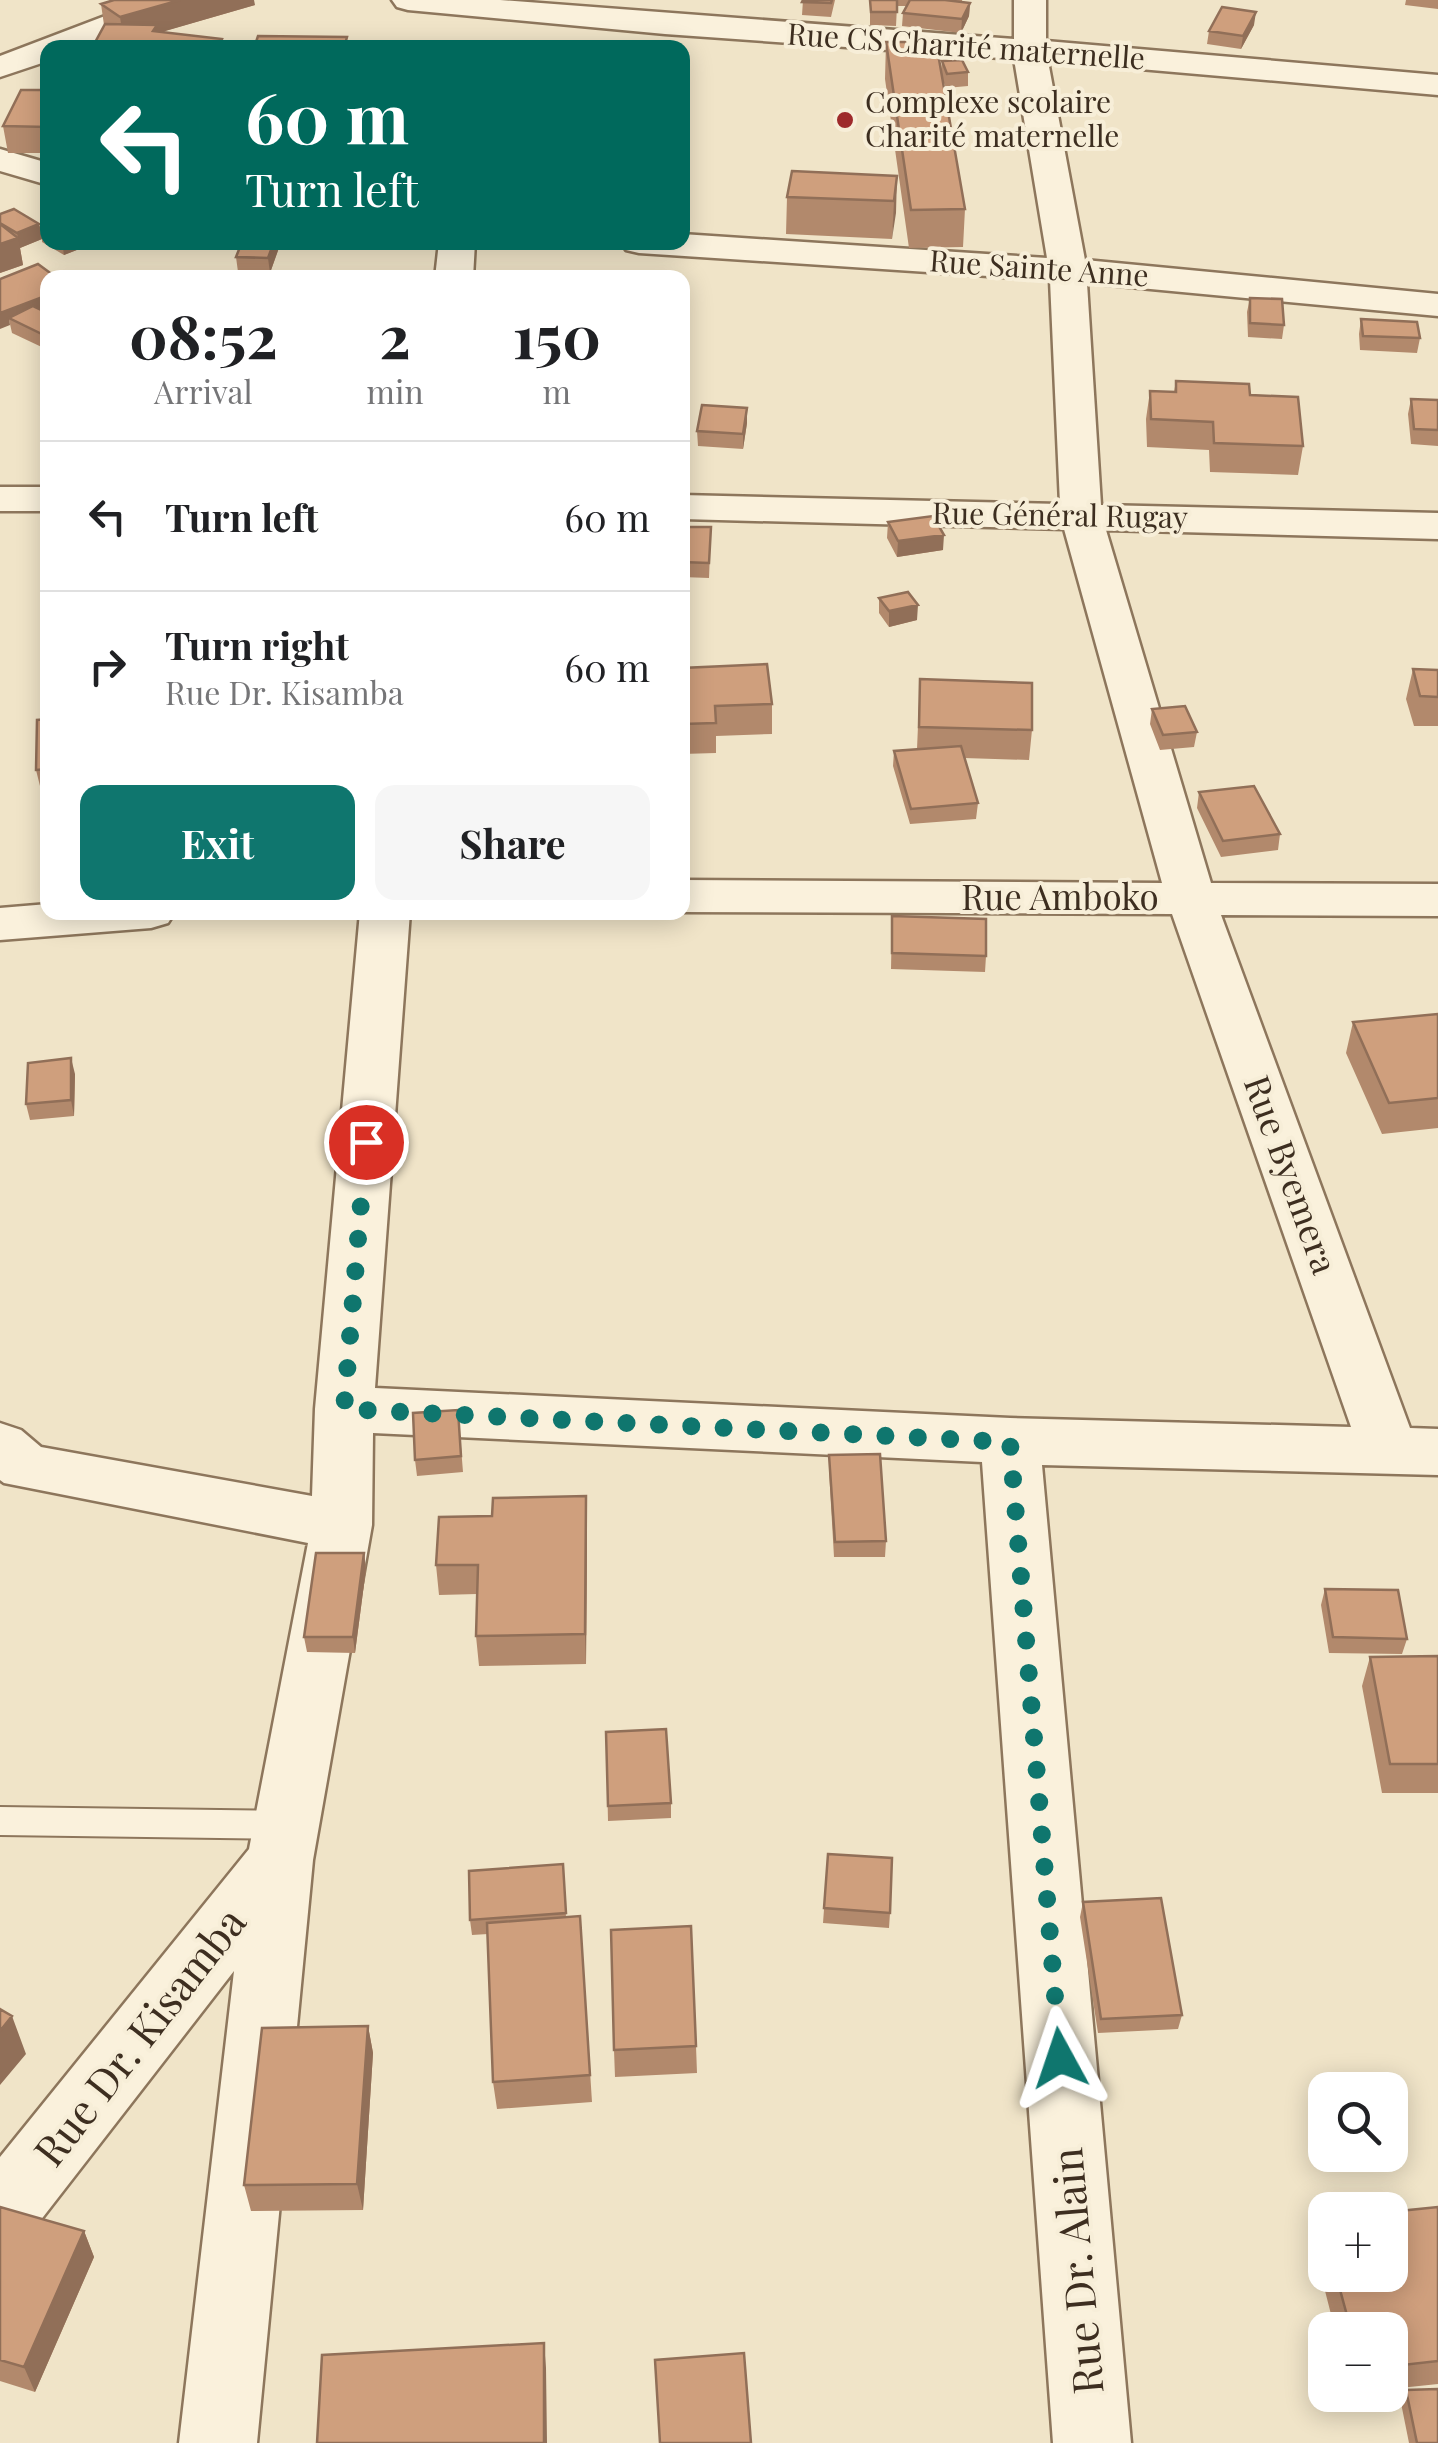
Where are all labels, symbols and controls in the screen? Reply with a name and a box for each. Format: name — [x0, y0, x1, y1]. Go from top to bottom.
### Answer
street label: Rue CS Charité maternelle — [786, 13, 1146, 77]
text: 60 m — [245, 68, 409, 162]
icon: left — [80, 80, 210, 210]
place label: Complexe scolaire Charité maternelle — [865, 81, 1120, 155]
marker: Complexe scolaire Charité maternelle — [834, 109, 856, 131]
text: Turn left — [245, 158, 419, 218]
street label: Rue Sainte Anne — [928, 239, 1150, 295]
text: 08:52 — [129, 294, 278, 374]
text: 2 — [379, 294, 411, 374]
text: 150 — [512, 294, 601, 374]
text: Arrival — [154, 369, 253, 412]
text: min — [367, 369, 424, 412]
text: m — [543, 369, 571, 412]
icon: left — [80, 489, 135, 544]
text: Turn left — [165, 491, 318, 542]
text: 60 m — [564, 491, 650, 542]
street label: Rue Général Rugay — [932, 492, 1188, 536]
text: Turn right — [165, 619, 349, 670]
icon: right — [80, 639, 135, 694]
text: 60 m — [564, 641, 650, 692]
text: Rue Dr. Kisamba — [165, 670, 404, 713]
button: Exit — [80, 785, 355, 900]
button: Share — [375, 785, 650, 900]
street label: Rue Amboko — [961, 872, 1159, 919]
street label: Rue Byemera — [1235, 1069, 1350, 1280]
pin — [324, 1100, 409, 1185]
icon: arrive — [339, 1115, 394, 1170]
street label: Rue Dr. Kisamba — [20, 1895, 257, 2176]
position arrow — [1008, 2006, 1112, 2110]
map controls — [1308, 2072, 1408, 2412]
button: search — [1308, 2072, 1408, 2172]
street label: Rue Dr. Alain — [1037, 2146, 1115, 2397]
button: + — [1308, 2192, 1408, 2292]
button: − — [1308, 2312, 1408, 2412]

